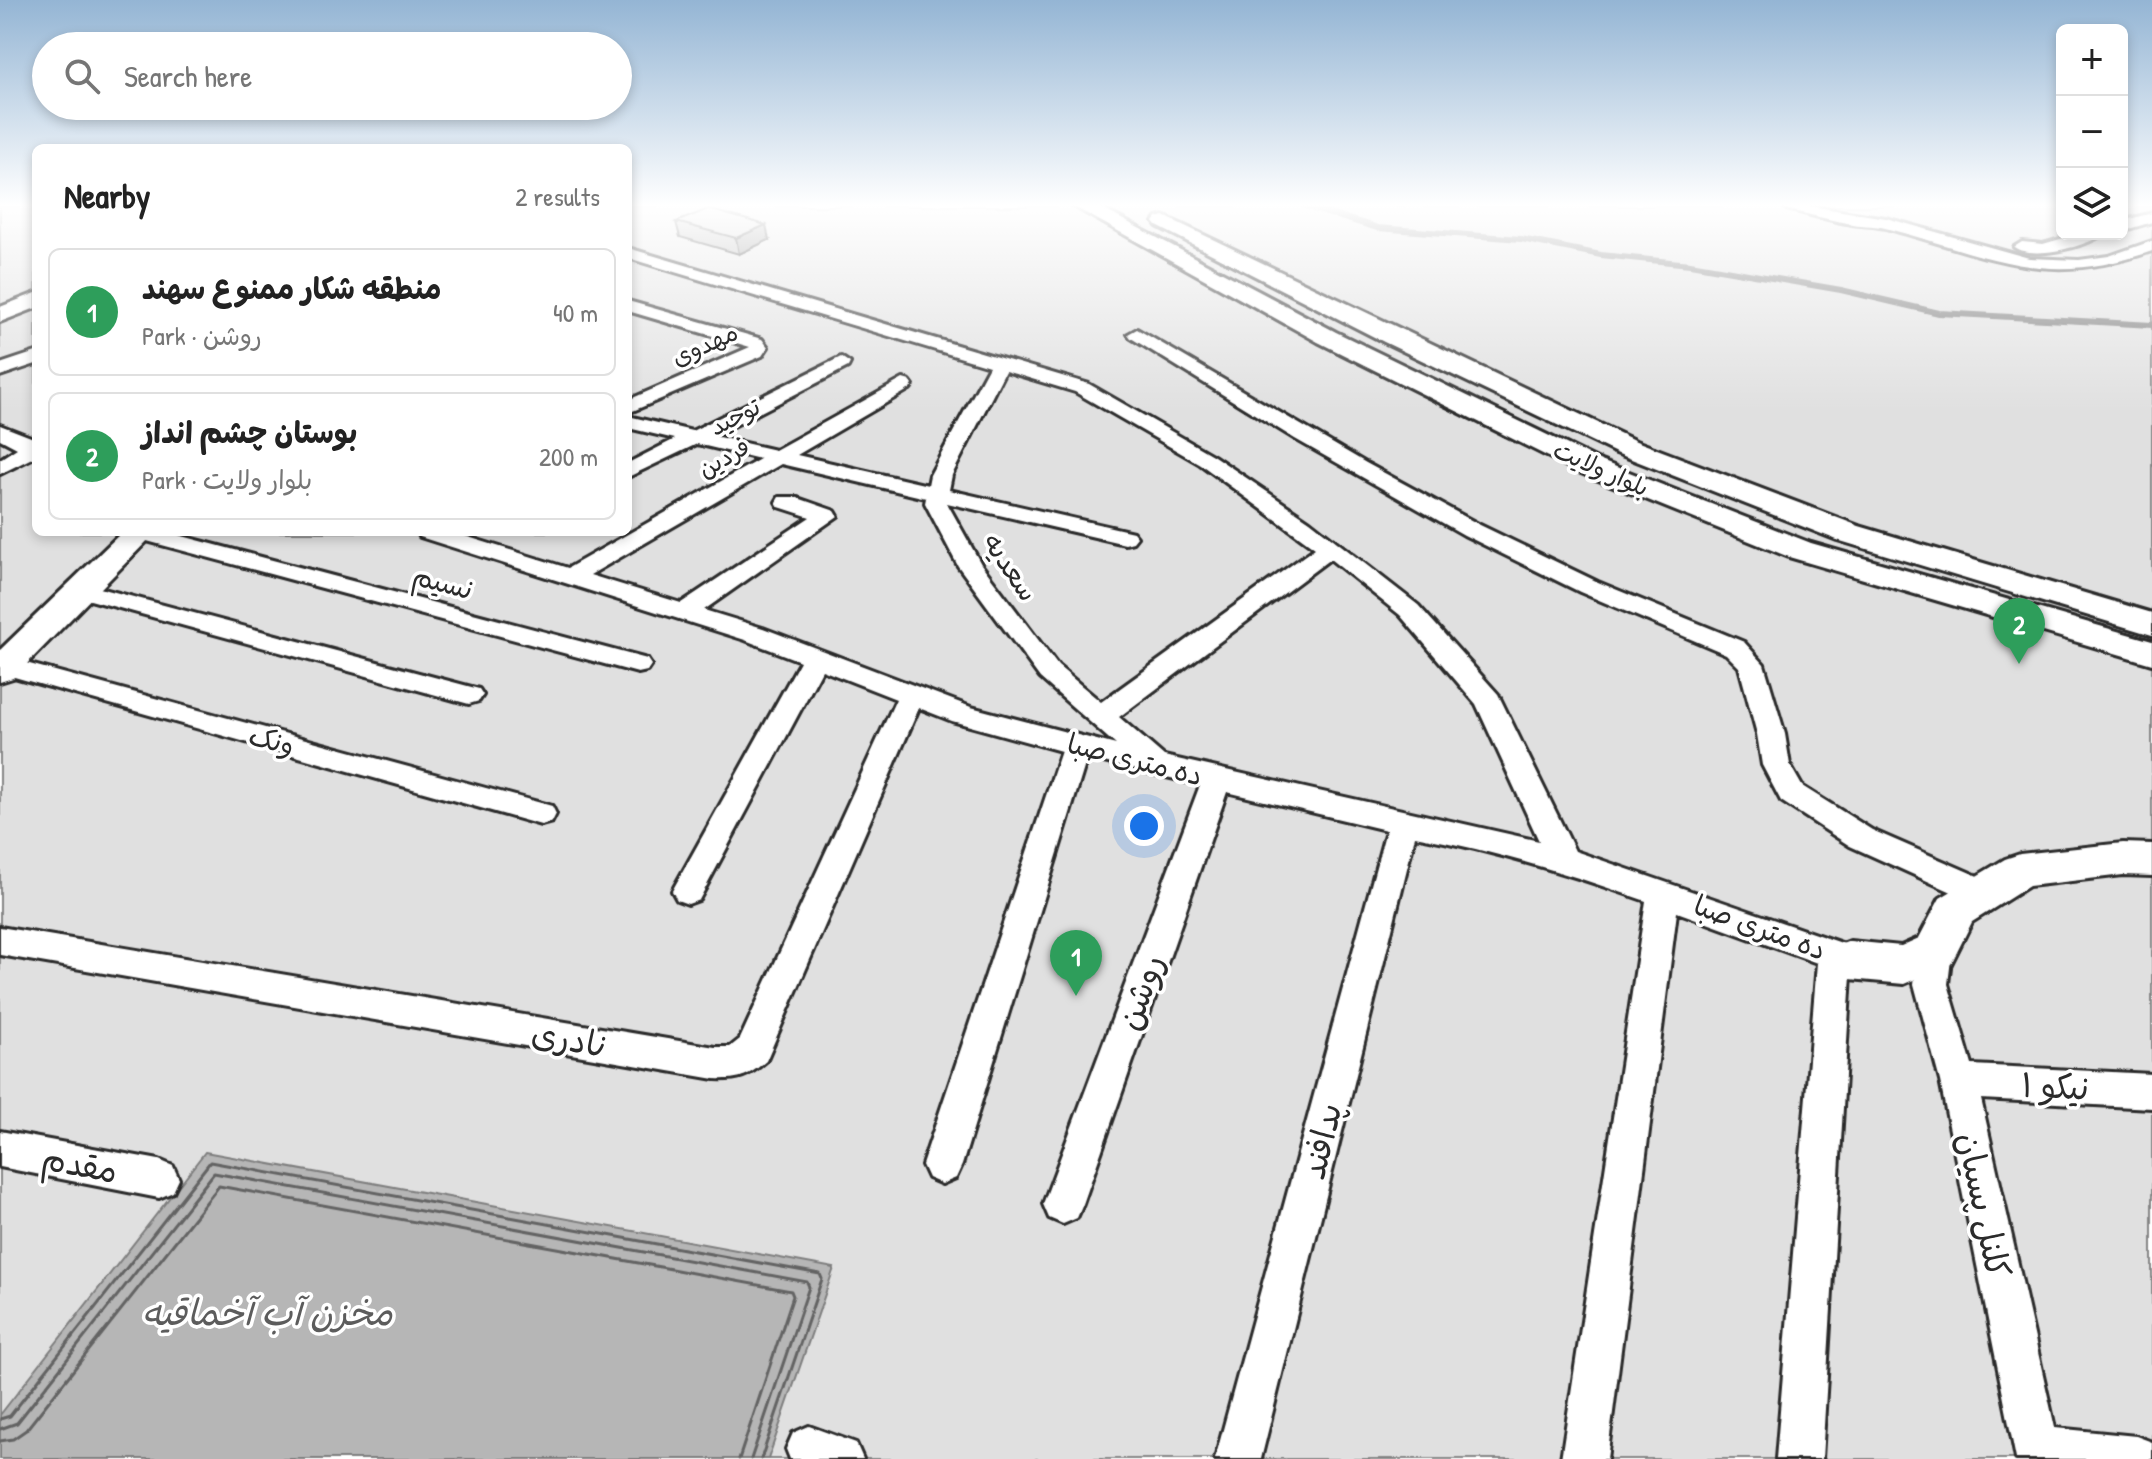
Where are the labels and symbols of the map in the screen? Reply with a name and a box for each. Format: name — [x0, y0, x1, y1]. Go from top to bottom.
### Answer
street label: مهدوی — [666, 315, 743, 373]
street label: توحید — [704, 389, 766, 442]
street label: فردین — [692, 430, 755, 485]
street label: بلوار ولایت — [1549, 433, 1654, 503]
street label: سعدیه — [974, 525, 1048, 609]
street label: نسیم — [408, 556, 477, 611]
pin: 2 — [1993, 598, 2045, 664]
street label: ونک — [245, 716, 299, 764]
street label: ده متری صبا — [1063, 724, 1207, 794]
your location — [1124, 806, 1164, 846]
street label: ده متری صبا — [1689, 886, 1831, 968]
pin: 1 — [1050, 930, 1102, 996]
street label: روشن — [1105, 948, 1175, 1036]
street label: نادری — [528, 1010, 612, 1068]
street label: نیکو ۱ — [2020, 1061, 2090, 1111]
street label: پدافند — [1289, 1098, 1353, 1184]
street label: کلنل پسیان — [1946, 1128, 2022, 1282]
street label: مقدم — [37, 1134, 122, 1197]
water label: مخزن آب آخماقیه — [141, 1287, 393, 1336]

